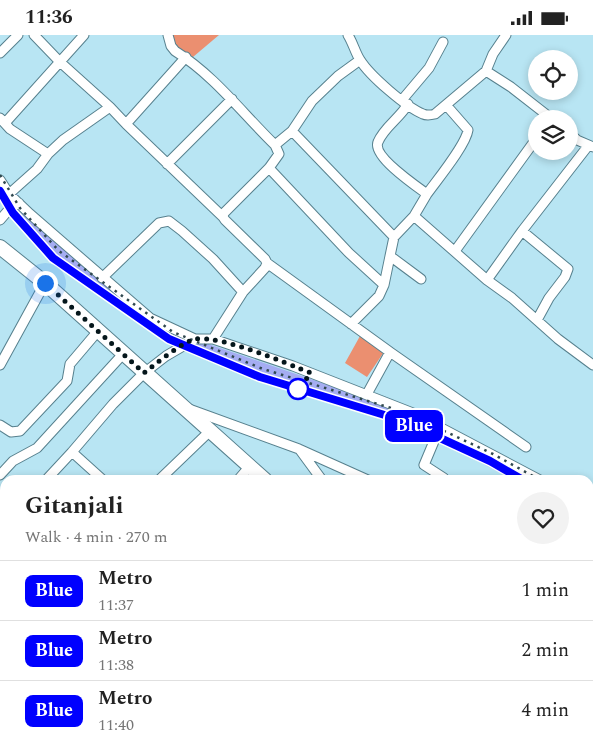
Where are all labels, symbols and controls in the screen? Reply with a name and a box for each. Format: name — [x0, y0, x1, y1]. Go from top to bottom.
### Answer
text: 11:36 — [25, 3, 73, 32]
map controls — [528, 50, 578, 160]
button: locate — [528, 50, 578, 100]
button: layers — [528, 110, 578, 160]
your location — [33, 271, 58, 296]
unlabelled marker — [287, 378, 309, 400]
line badge: Blue — [379, 410, 449, 442]
text: Blue — [395, 412, 433, 439]
text: Gitanjali — [25, 488, 124, 524]
button: heart — [517, 492, 569, 544]
text: Walk · 4 min · 270 m — [25, 525, 168, 549]
text: Metro — [98, 564, 152, 593]
text: 1 min — [521, 576, 569, 605]
text: Blue — [35, 577, 73, 604]
text: 11:37 — [98, 593, 134, 617]
text: Metro — [98, 624, 152, 653]
text: 2 min — [521, 636, 569, 665]
text: Blue — [35, 637, 73, 664]
text: 11:38 — [98, 653, 134, 677]
text: Metro — [98, 684, 152, 713]
text: 4 min — [521, 696, 569, 725]
text: Blue — [35, 697, 73, 724]
text: 11:40 — [98, 713, 134, 737]

